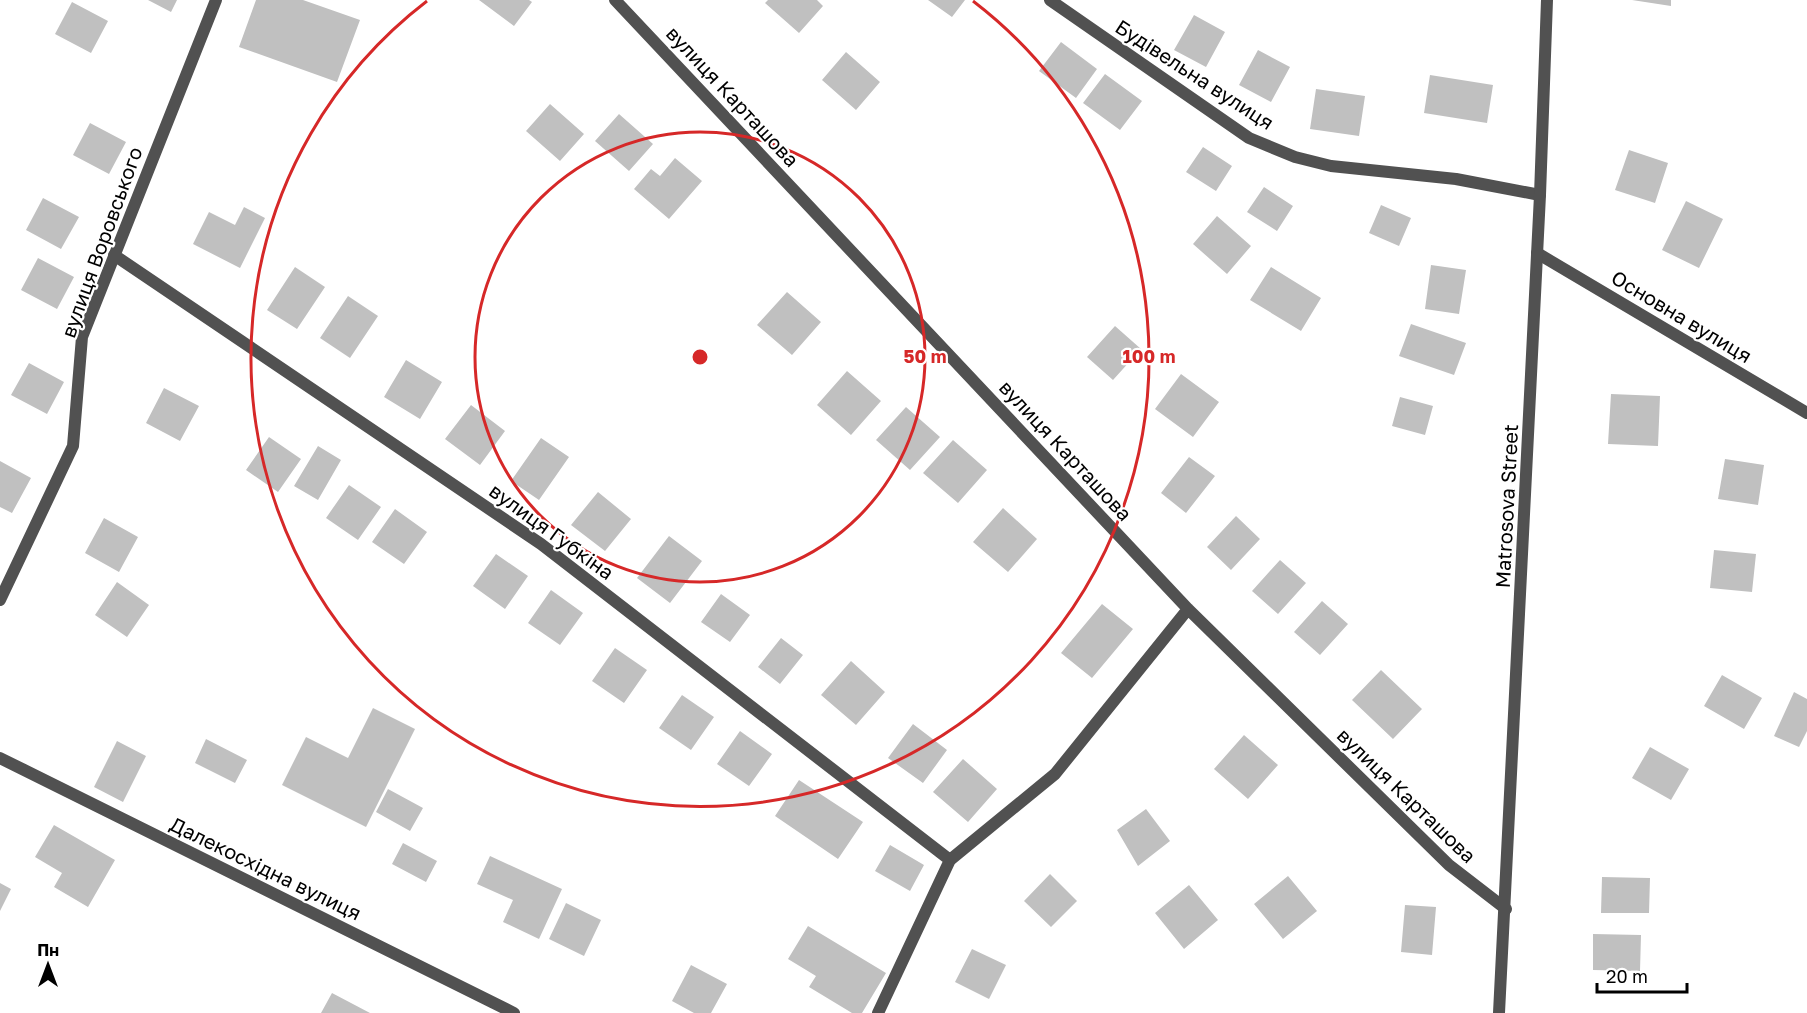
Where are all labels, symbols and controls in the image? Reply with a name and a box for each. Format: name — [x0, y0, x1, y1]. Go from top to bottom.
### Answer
street label: Будівельна вулиця — [1111, 14, 1279, 134]
street label: вулиця Карташова — [662, 21, 804, 171]
street label: вулиця Воровського — [55, 143, 147, 341]
street label: Основна вулиця — [1608, 265, 1756, 367]
text: 50 m — [904, 345, 946, 367]
text: 100 m — [1123, 345, 1175, 367]
centre of rings — [690, 347, 710, 367]
street label: вулиця Карташова — [995, 375, 1137, 525]
street label: Matrosova Street — [1490, 423, 1522, 589]
street label: вулиця Губкіна — [485, 478, 619, 584]
street label: вулиця Карташова — [1333, 723, 1481, 867]
street label: Далекосхідна вулиця — [167, 811, 365, 925]
north arrow — [18, 935, 78, 995]
text: Пн — [37, 940, 59, 960]
scale bar — [1597, 956, 1687, 994]
text: 20 m — [1606, 965, 1648, 987]

